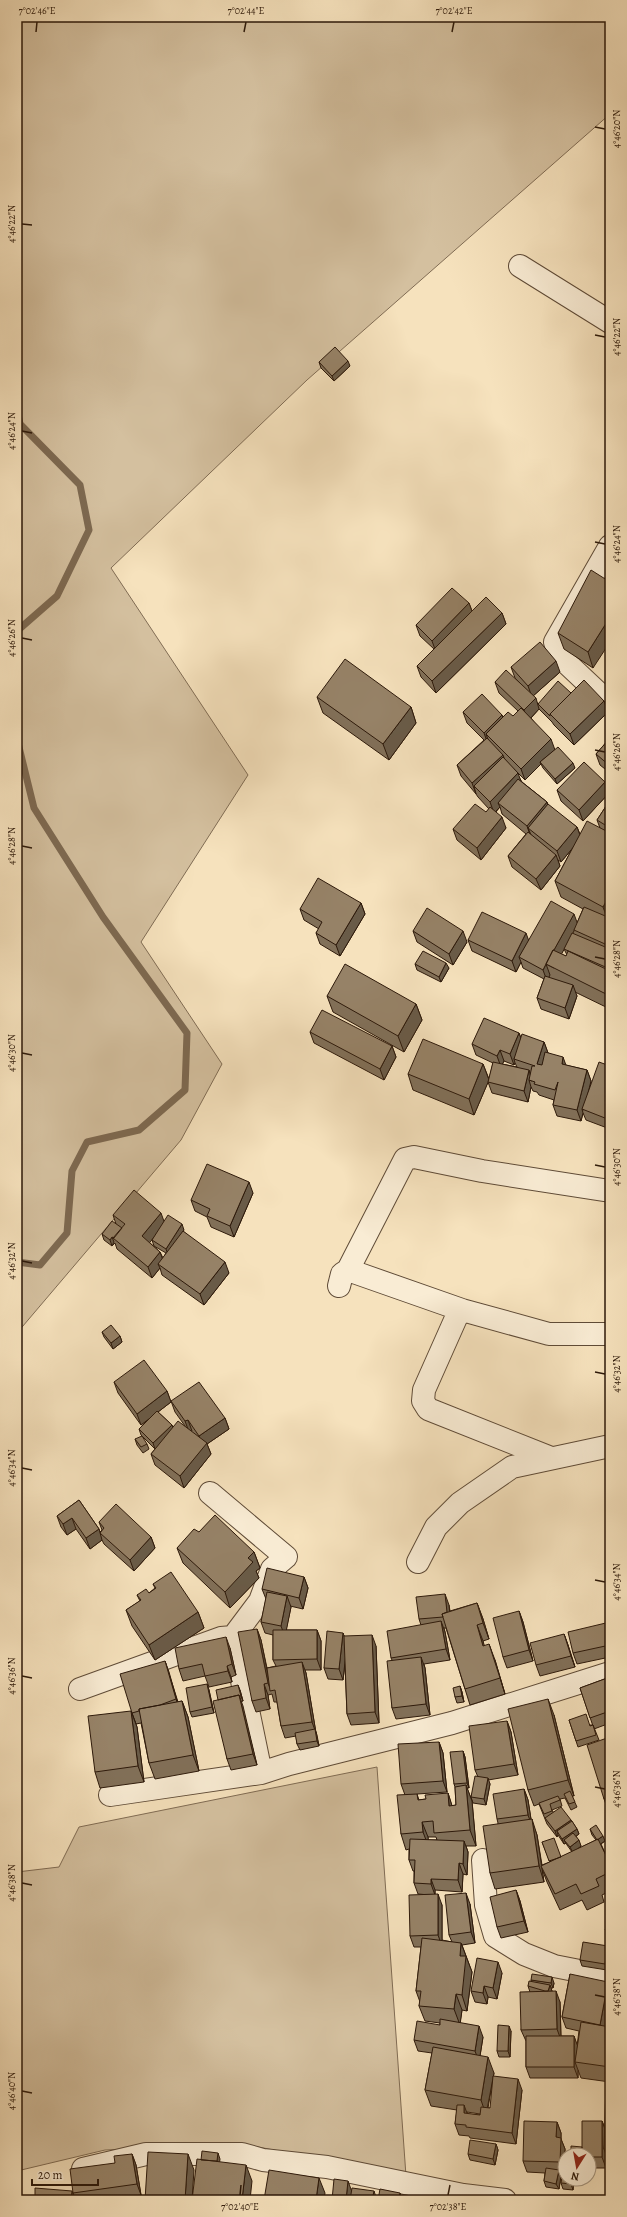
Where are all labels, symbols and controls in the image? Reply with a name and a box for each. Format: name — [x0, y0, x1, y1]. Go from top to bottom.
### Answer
text: 7°02'46"E — [18, 4, 56, 17]
text: 7°02'44"E — [227, 4, 265, 17]
text: 7°02'42"E — [435, 4, 473, 17]
text: 4°46'20"N — [610, 110, 623, 148]
text: 4°46'22"N — [5, 205, 18, 243]
text: 4°46'22"N — [610, 318, 623, 356]
text: 4°46'24"N — [5, 412, 18, 450]
text: 4°46'24"N — [610, 525, 623, 563]
text: 4°46'26"N — [5, 619, 18, 657]
text: 4°46'26"N — [610, 733, 623, 771]
text: 4°46'28"N — [5, 827, 18, 865]
text: 4°46'28"N — [610, 940, 623, 978]
text: 4°46'30"N — [5, 1034, 18, 1072]
text: 4°46'30"N — [610, 1148, 623, 1186]
text: 4°46'32"N — [5, 1242, 18, 1280]
text: 4°46'32"N — [610, 1355, 623, 1393]
text: 4°46'34"N — [5, 1449, 18, 1487]
text: 4°46'34"N — [610, 1563, 623, 1601]
text: 4°46'36"N — [5, 1657, 18, 1695]
text: 4°46'36"N — [610, 1770, 623, 1808]
text: 4°46'38"N — [5, 1864, 18, 1902]
text: 4°46'38"N — [610, 1978, 623, 2016]
text: 4°46'40"N — [5, 2072, 18, 2110]
north arrow — [557, 2147, 597, 2187]
scale bar — [32, 2161, 98, 2187]
text: 20 m — [38, 2167, 62, 2183]
text: N — [570, 2168, 581, 2184]
text: 7°02'40"E — [221, 2200, 259, 2213]
text: 7°02'38"E — [430, 2200, 467, 2213]

